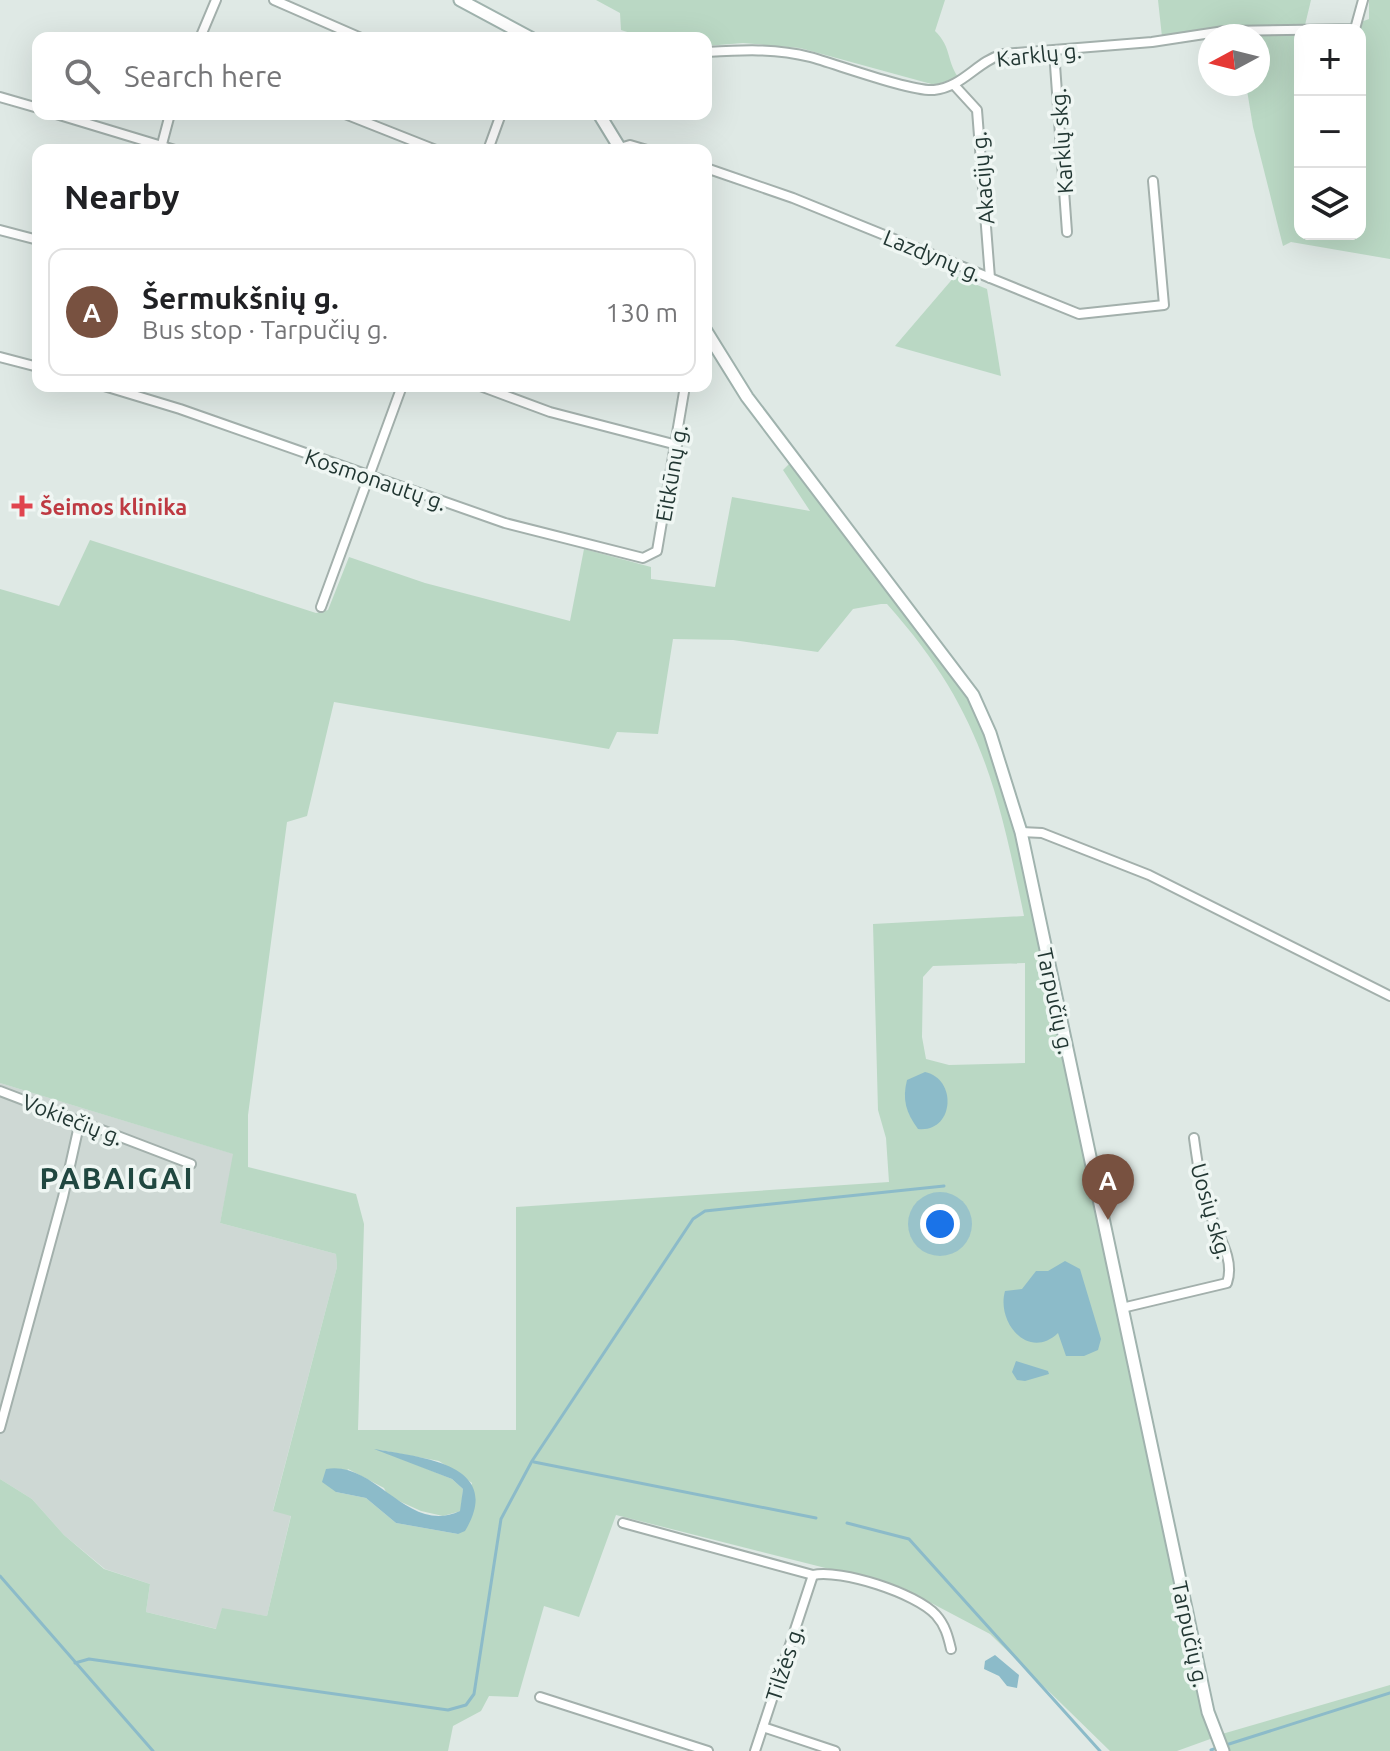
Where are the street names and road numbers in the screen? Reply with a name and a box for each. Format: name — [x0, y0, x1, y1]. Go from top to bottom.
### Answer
street label: Karklų g. — [995, 37, 1083, 71]
street label: Karklų skg. — [1045, 87, 1077, 195]
street label: Akacijų g. — [965, 130, 999, 226]
street label: Lazdynų g. — [880, 224, 986, 286]
street label: Eitkūnų g. — [650, 422, 692, 524]
street label: Kosmonautų g. — [302, 443, 450, 515]
street label: Tarpučių g. — [1033, 946, 1079, 1056]
street label: Vokiečių g. — [19, 1088, 127, 1150]
street label: Uosių skg. — [1186, 1160, 1238, 1262]
street label: Tarpučių g. — [1168, 1579, 1214, 1689]
street label: Tilžės g. — [760, 1622, 808, 1704]

